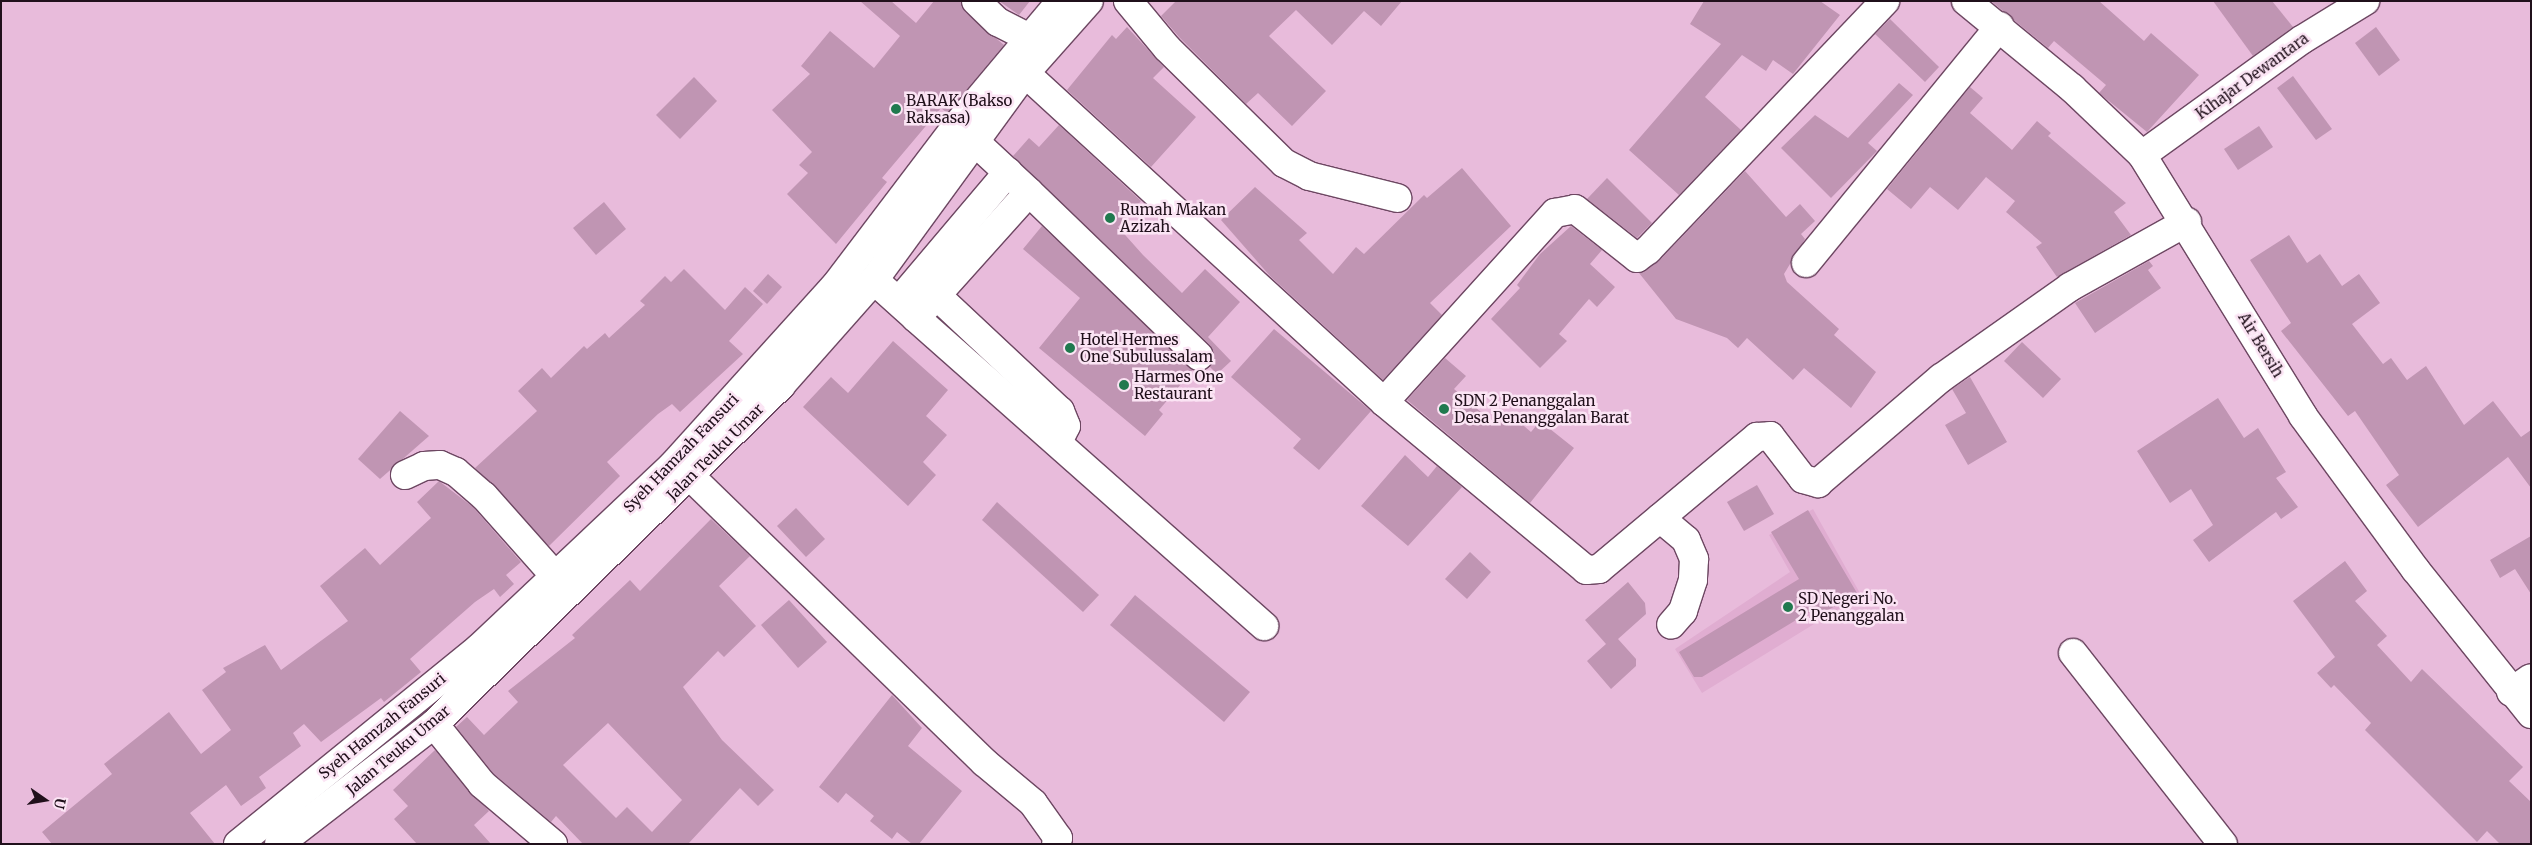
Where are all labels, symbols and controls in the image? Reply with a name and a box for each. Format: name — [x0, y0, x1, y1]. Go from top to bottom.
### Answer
street label: Kihajar Dewantara — [2192, 29, 2312, 123]
place label: BARAK (Bakso Raksasa) — [906, 91, 1012, 126]
marker: BARAK (Bakso Raksasa) — [890, 103, 902, 115]
place label: Rumah Makan Azizah — [1120, 200, 1226, 235]
marker: Rumah Makan Azizah — [1104, 212, 1116, 224]
street label: Air Bersih — [2235, 309, 2287, 381]
place label: Hotel Hermes One Subulussalam — [1080, 330, 1213, 365]
marker: Hotel Hermes One Subulussalam — [1064, 342, 1076, 354]
place label: Harmes One Restaurant — [1134, 367, 1223, 402]
marker: Harmes One Restaurant — [1118, 379, 1130, 391]
street label: Syeh Hamzah Fansuri — [620, 390, 742, 516]
place label: SDN 2 Penanggalan Desa Penanggalan Barat — [1454, 391, 1629, 426]
street label: Jalan Teuku Umar — [663, 400, 767, 504]
marker: SDN 2 Penanggalan Desa Penanggalan Barat — [1438, 403, 1450, 415]
place label: SD Negeri No. 2 Penanggalan — [1798, 589, 1904, 624]
marker: SD Negeri No. 2 Penanggalan — [1782, 601, 1794, 613]
street label: Syeh Hamzah Fansuri — [315, 669, 449, 783]
street label: Jalan Teuku Umar — [343, 701, 453, 799]
north arrow — [20, 775, 70, 825]
text: U — [50, 796, 70, 810]

